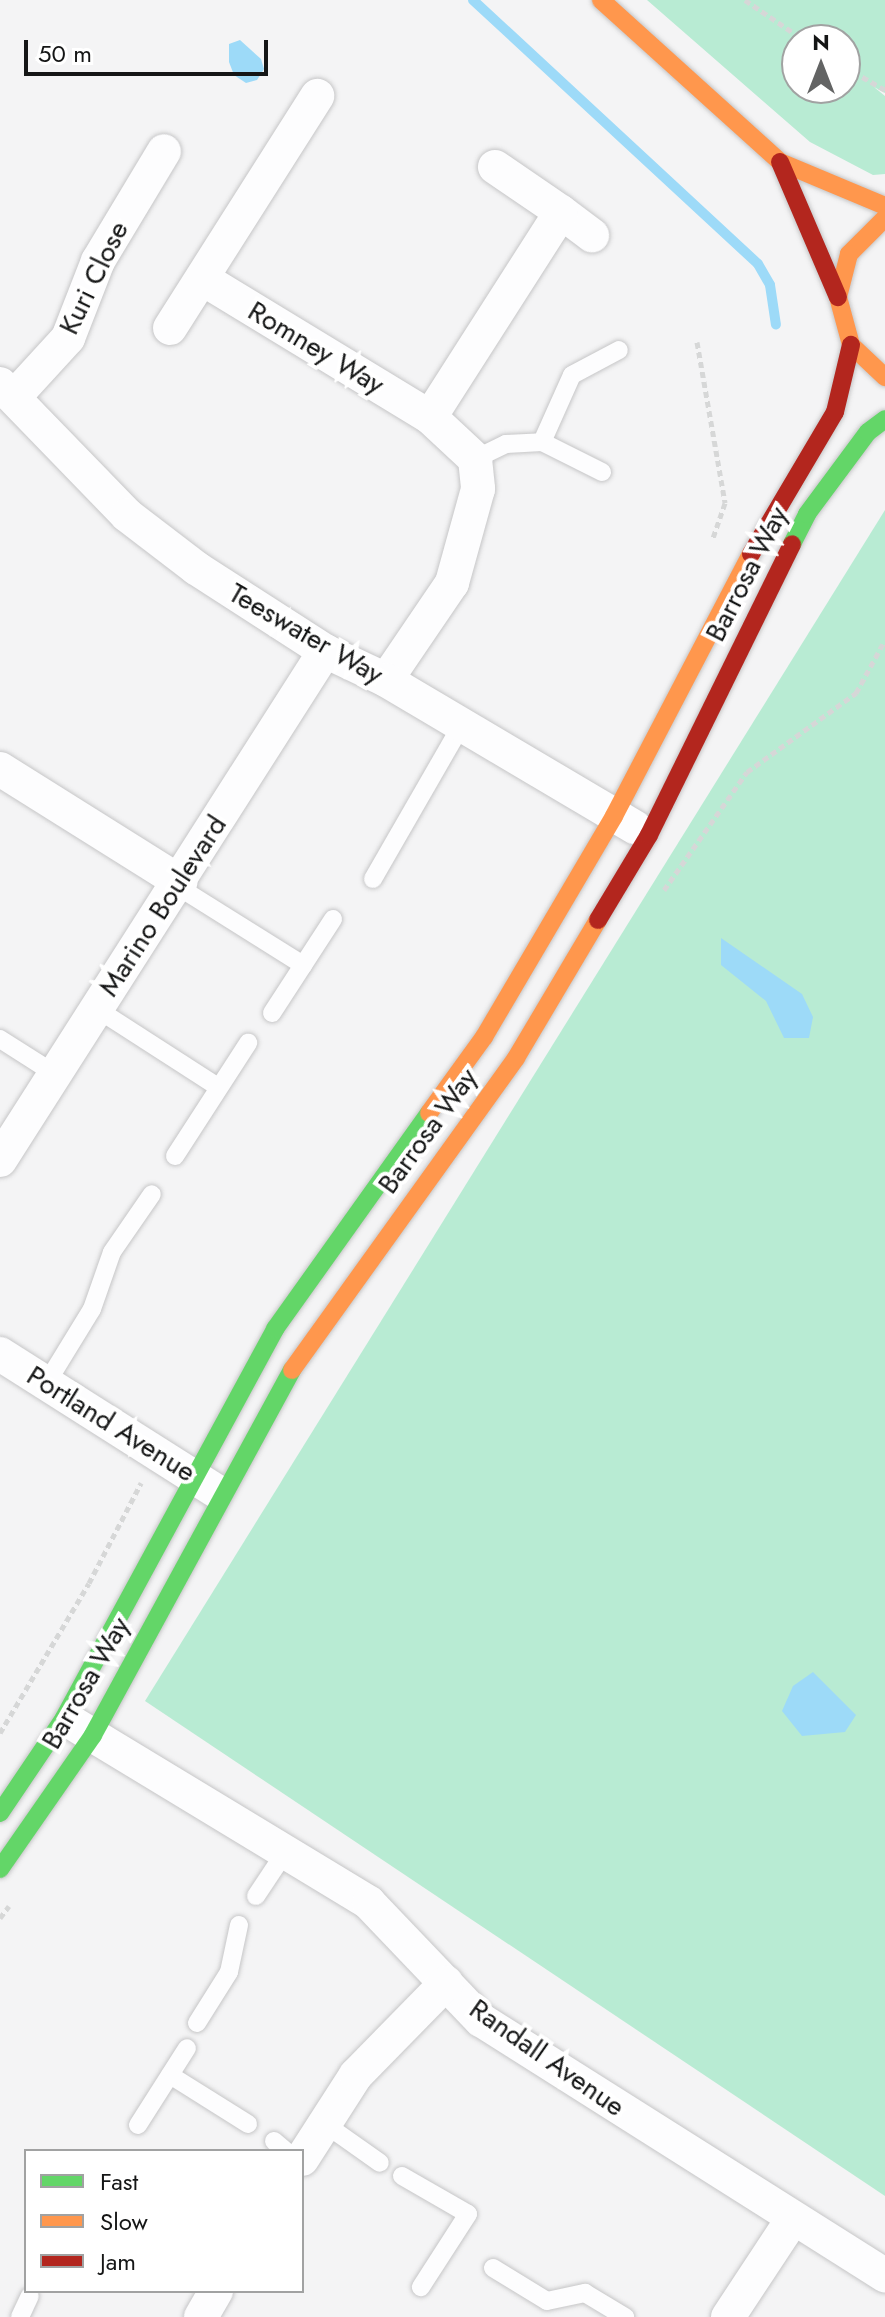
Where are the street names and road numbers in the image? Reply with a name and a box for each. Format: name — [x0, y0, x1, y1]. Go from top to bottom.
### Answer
street label: Kuri Close — [52, 216, 136, 340]
street label: Romney Way — [242, 294, 390, 402]
street label: Barrosa Way — [699, 501, 795, 647]
street label: Teeswater Way — [223, 576, 389, 692]
street label: Marino Boulevard — [92, 809, 234, 1003]
street label: Barrosa Way — [371, 1062, 485, 1200]
street label: Portland Avenue — [21, 1359, 201, 1489]
street label: Barrosa Way — [35, 1611, 137, 1755]
street label: Randall Avenue — [463, 1992, 631, 2124]

